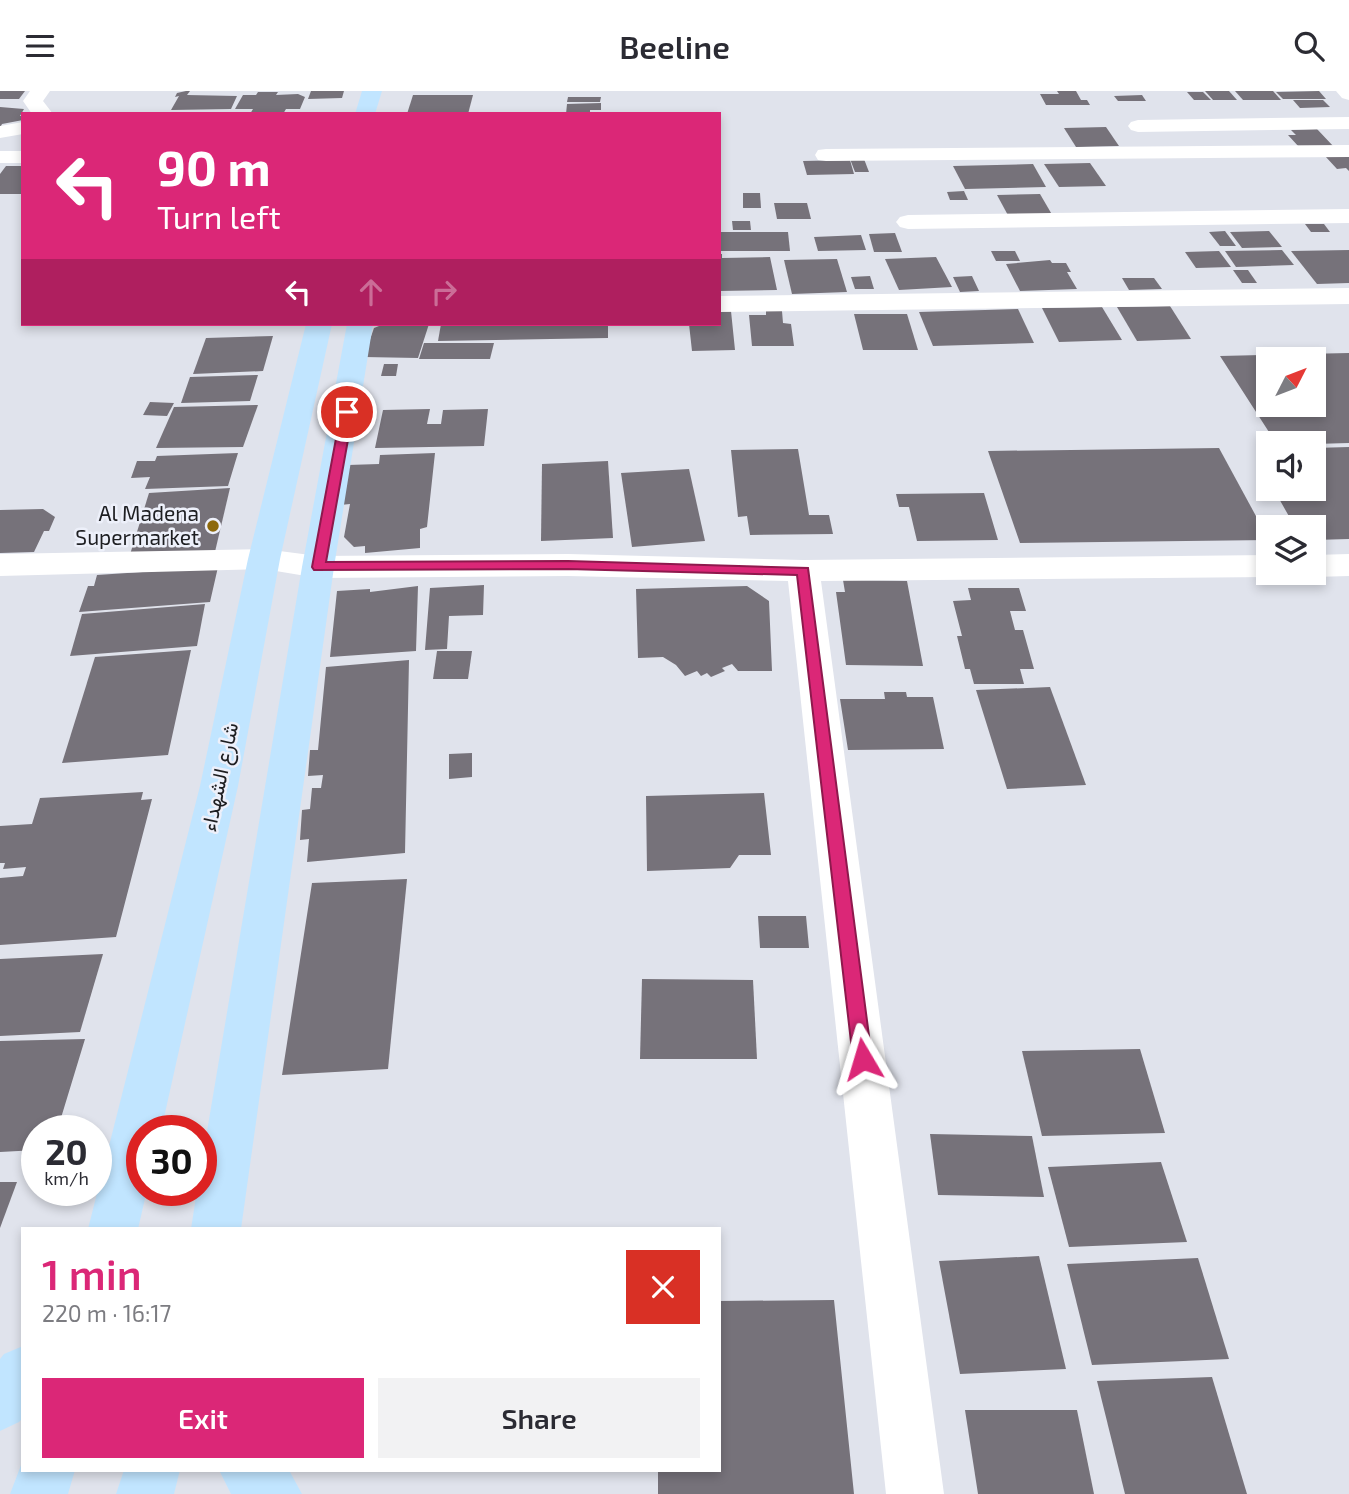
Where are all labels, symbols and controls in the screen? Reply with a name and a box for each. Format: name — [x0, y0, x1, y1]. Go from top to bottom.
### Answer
icon: menu — [21, 27, 59, 65]
text: Beeline — [619, 27, 730, 65]
icon: search — [1290, 27, 1328, 65]
text: 90 m — [157, 137, 271, 196]
icon: left — [42, 140, 133, 231]
text: Turn left — [157, 197, 281, 235]
icon: left — [279, 273, 317, 311]
icon: ahead — [352, 273, 390, 311]
icon: right — [425, 273, 463, 311]
north arrow — [1256, 347, 1326, 417]
map controls — [1256, 347, 1326, 585]
pin — [317, 382, 377, 442]
icon: arrive — [328, 393, 366, 431]
button: sound — [1256, 431, 1326, 501]
place label: Al Madena Supermarket — [75, 500, 199, 549]
button: layers — [1256, 515, 1326, 585]
marker: Al Madena Supermarket — [205, 518, 221, 534]
street label: شارع الشهداء — [195, 720, 245, 834]
position arrow — [826, 1022, 900, 1096]
speed limit sign: 30 — [126, 1115, 217, 1206]
text: 20 — [45, 1130, 88, 1172]
text: km/h — [44, 1167, 89, 1189]
text: 1 min — [42, 1248, 142, 1298]
button: close — [626, 1250, 700, 1324]
text: 220 m · 16:17 — [42, 1299, 171, 1327]
button: Exit — [42, 1378, 364, 1458]
button: Share — [378, 1378, 700, 1458]

